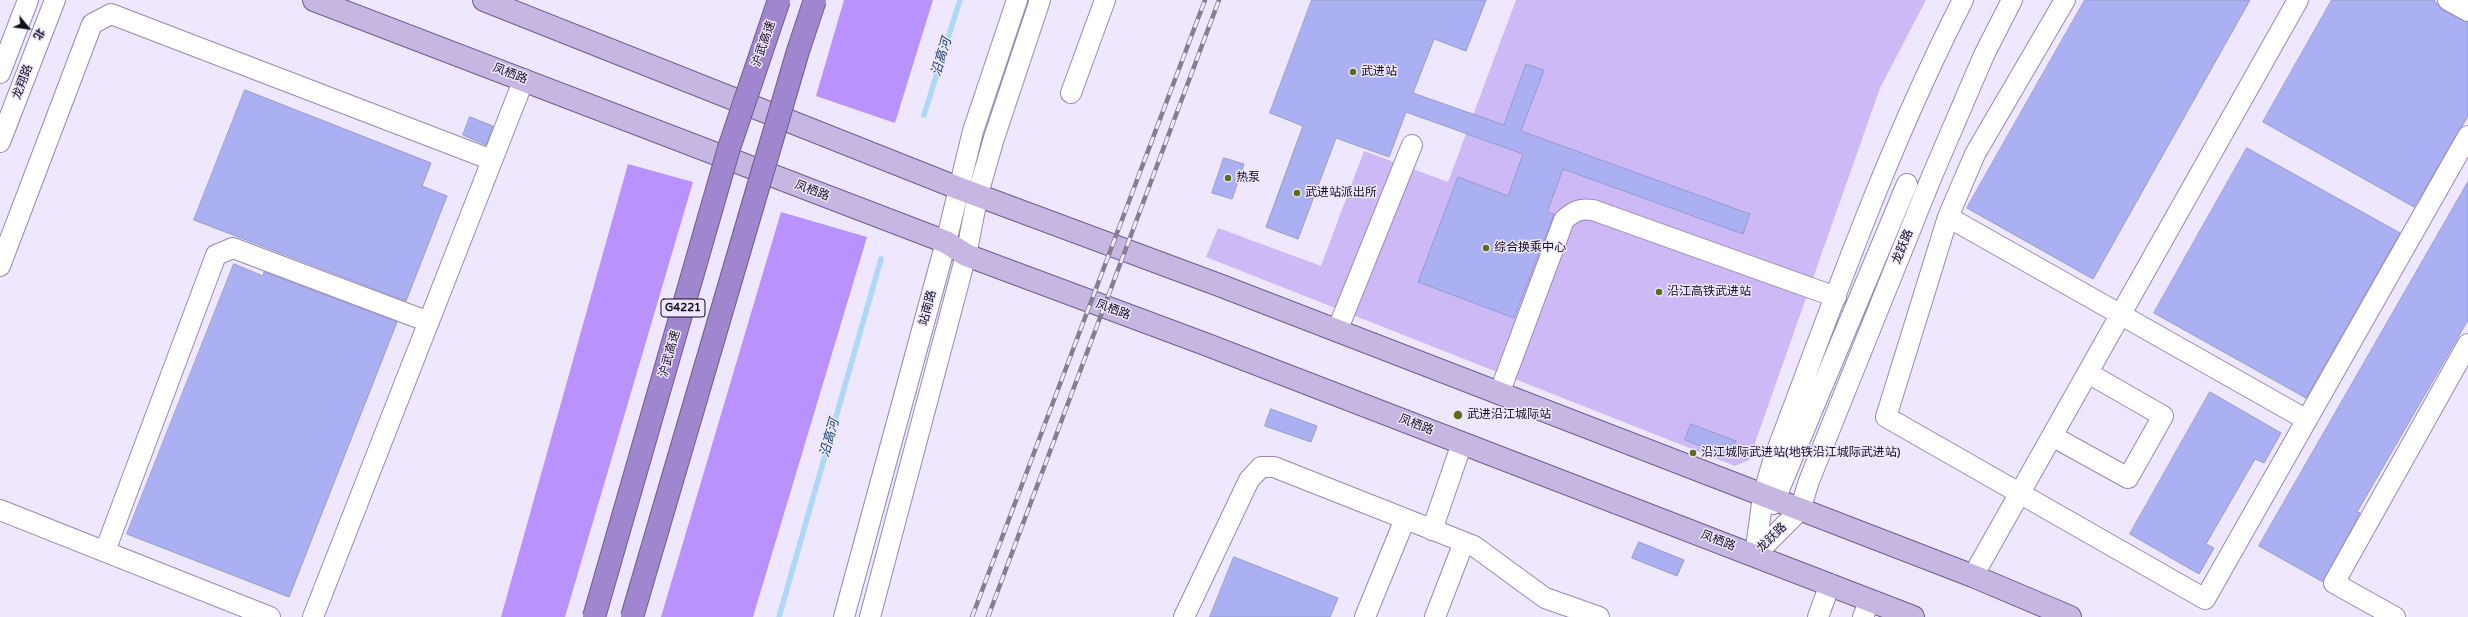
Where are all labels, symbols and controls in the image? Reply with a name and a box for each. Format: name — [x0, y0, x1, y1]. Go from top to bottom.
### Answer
north arrow — [8, 8, 48, 48]
street label: 沪武高速 — [749, 19, 779, 69]
text: 北 — [31, 26, 47, 42]
water label: 沿高河 — [929, 36, 955, 78]
street label: 凤栖路 — [491, 61, 529, 87]
street label: 龙翔路 — [10, 63, 36, 101]
place label: 武进站 — [1361, 65, 1397, 79]
marker: 武进站 — [1348, 67, 1358, 77]
place label: 热泵 — [1236, 171, 1260, 185]
marker: 热泵 — [1223, 173, 1233, 183]
street label: 凤栖路 — [793, 178, 831, 204]
place label: 武进站派出所 — [1305, 186, 1377, 200]
marker: 武进站派出所 — [1292, 188, 1302, 198]
street label: 龙跃路 — [1890, 228, 1916, 266]
place label: 综合换乘中心 — [1494, 241, 1566, 255]
marker: 综合换乘中心 — [1481, 243, 1491, 253]
place label: 沿江高铁武进站 — [1667, 285, 1751, 299]
marker: 沿江高铁武进站 — [1654, 287, 1664, 297]
street label: 站南路 — [916, 289, 940, 327]
street label: 凤栖路 — [1094, 297, 1132, 323]
road number: G4221 — [661, 299, 705, 317]
street label: 沪武高速 — [656, 329, 684, 379]
place label: 武进沿江城际站 — [1467, 408, 1551, 422]
marker: 武进沿江城际站 — [1452, 409, 1464, 421]
street label: 凤栖路 — [1397, 412, 1435, 438]
water label: 沿高河 — [817, 417, 843, 459]
place label: 沿江城际武进站(地铁沿江城际武进站) — [1701, 446, 1900, 460]
marker: 沿江城际武进站(地铁沿江城际武进站) — [1688, 448, 1698, 458]
street label: 龙跃路 — [1754, 520, 1790, 556]
street label: 凤栖路 — [1699, 528, 1737, 554]

